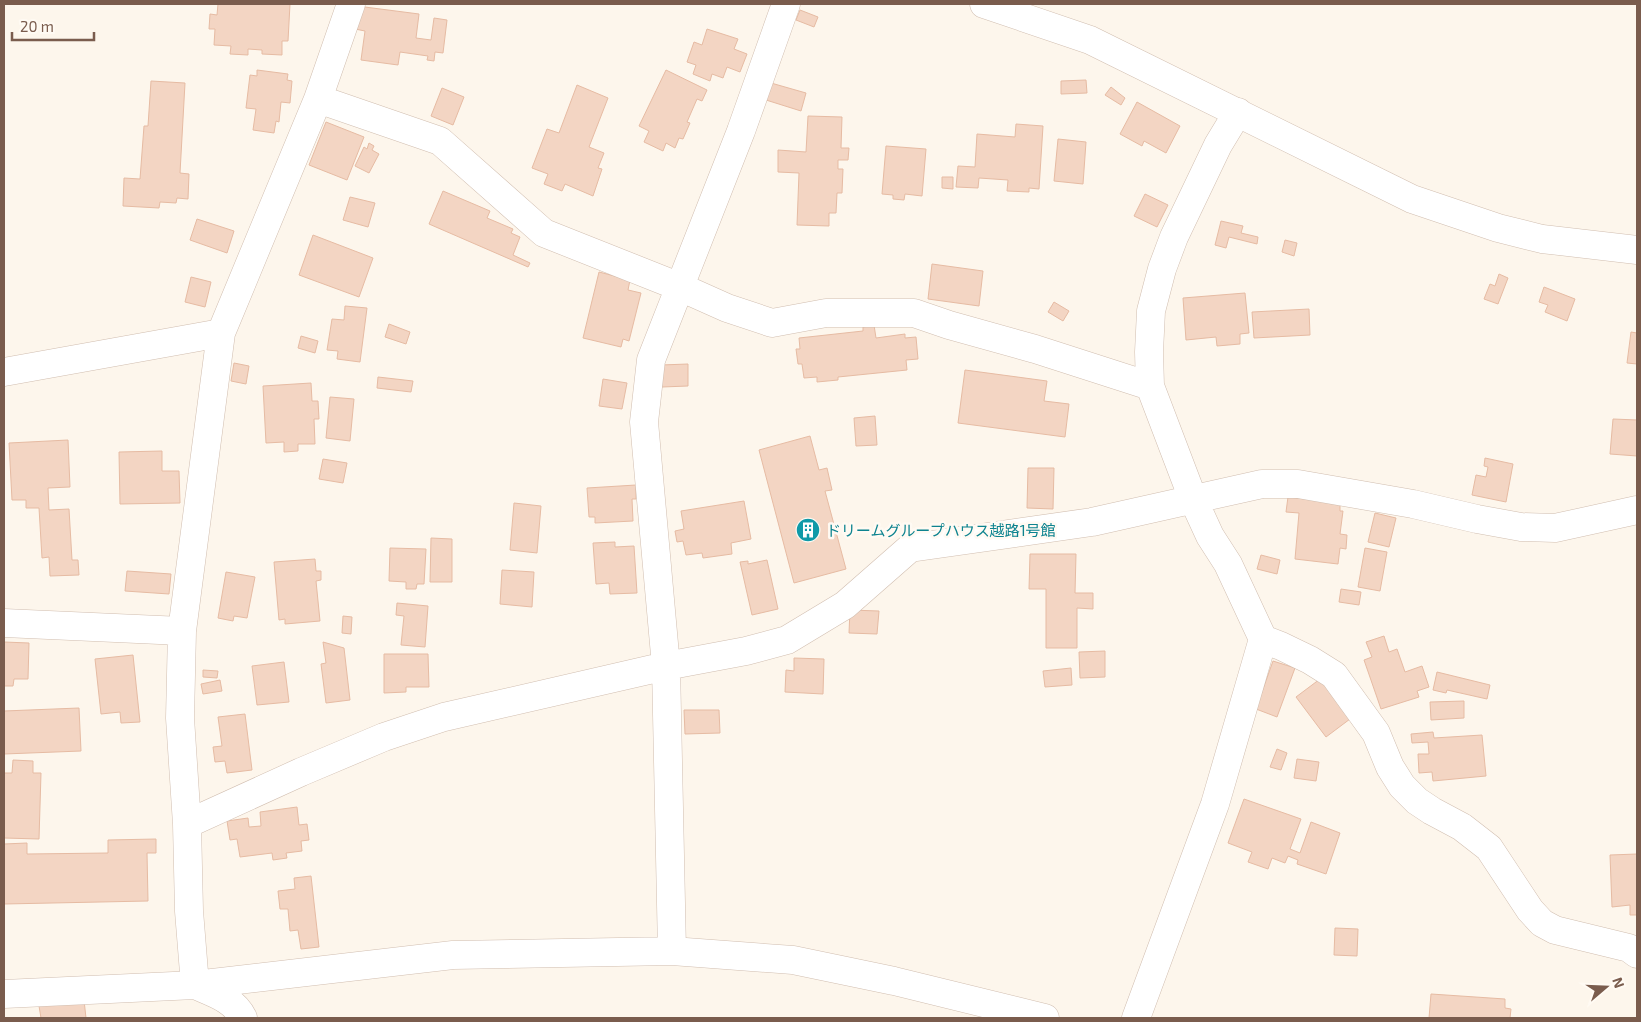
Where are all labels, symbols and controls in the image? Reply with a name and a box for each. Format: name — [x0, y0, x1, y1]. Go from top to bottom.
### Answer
scale bar — [12, 10, 95, 42]
text: 20 m — [20, 17, 54, 35]
building icon: ドリームグループハウス越路1号館 — [795, 517, 821, 543]
place label: ドリームグループハウス越路1号館 — [826, 521, 1056, 539]
north arrow — [1581, 962, 1631, 1012]
text: N — [1609, 975, 1628, 990]

